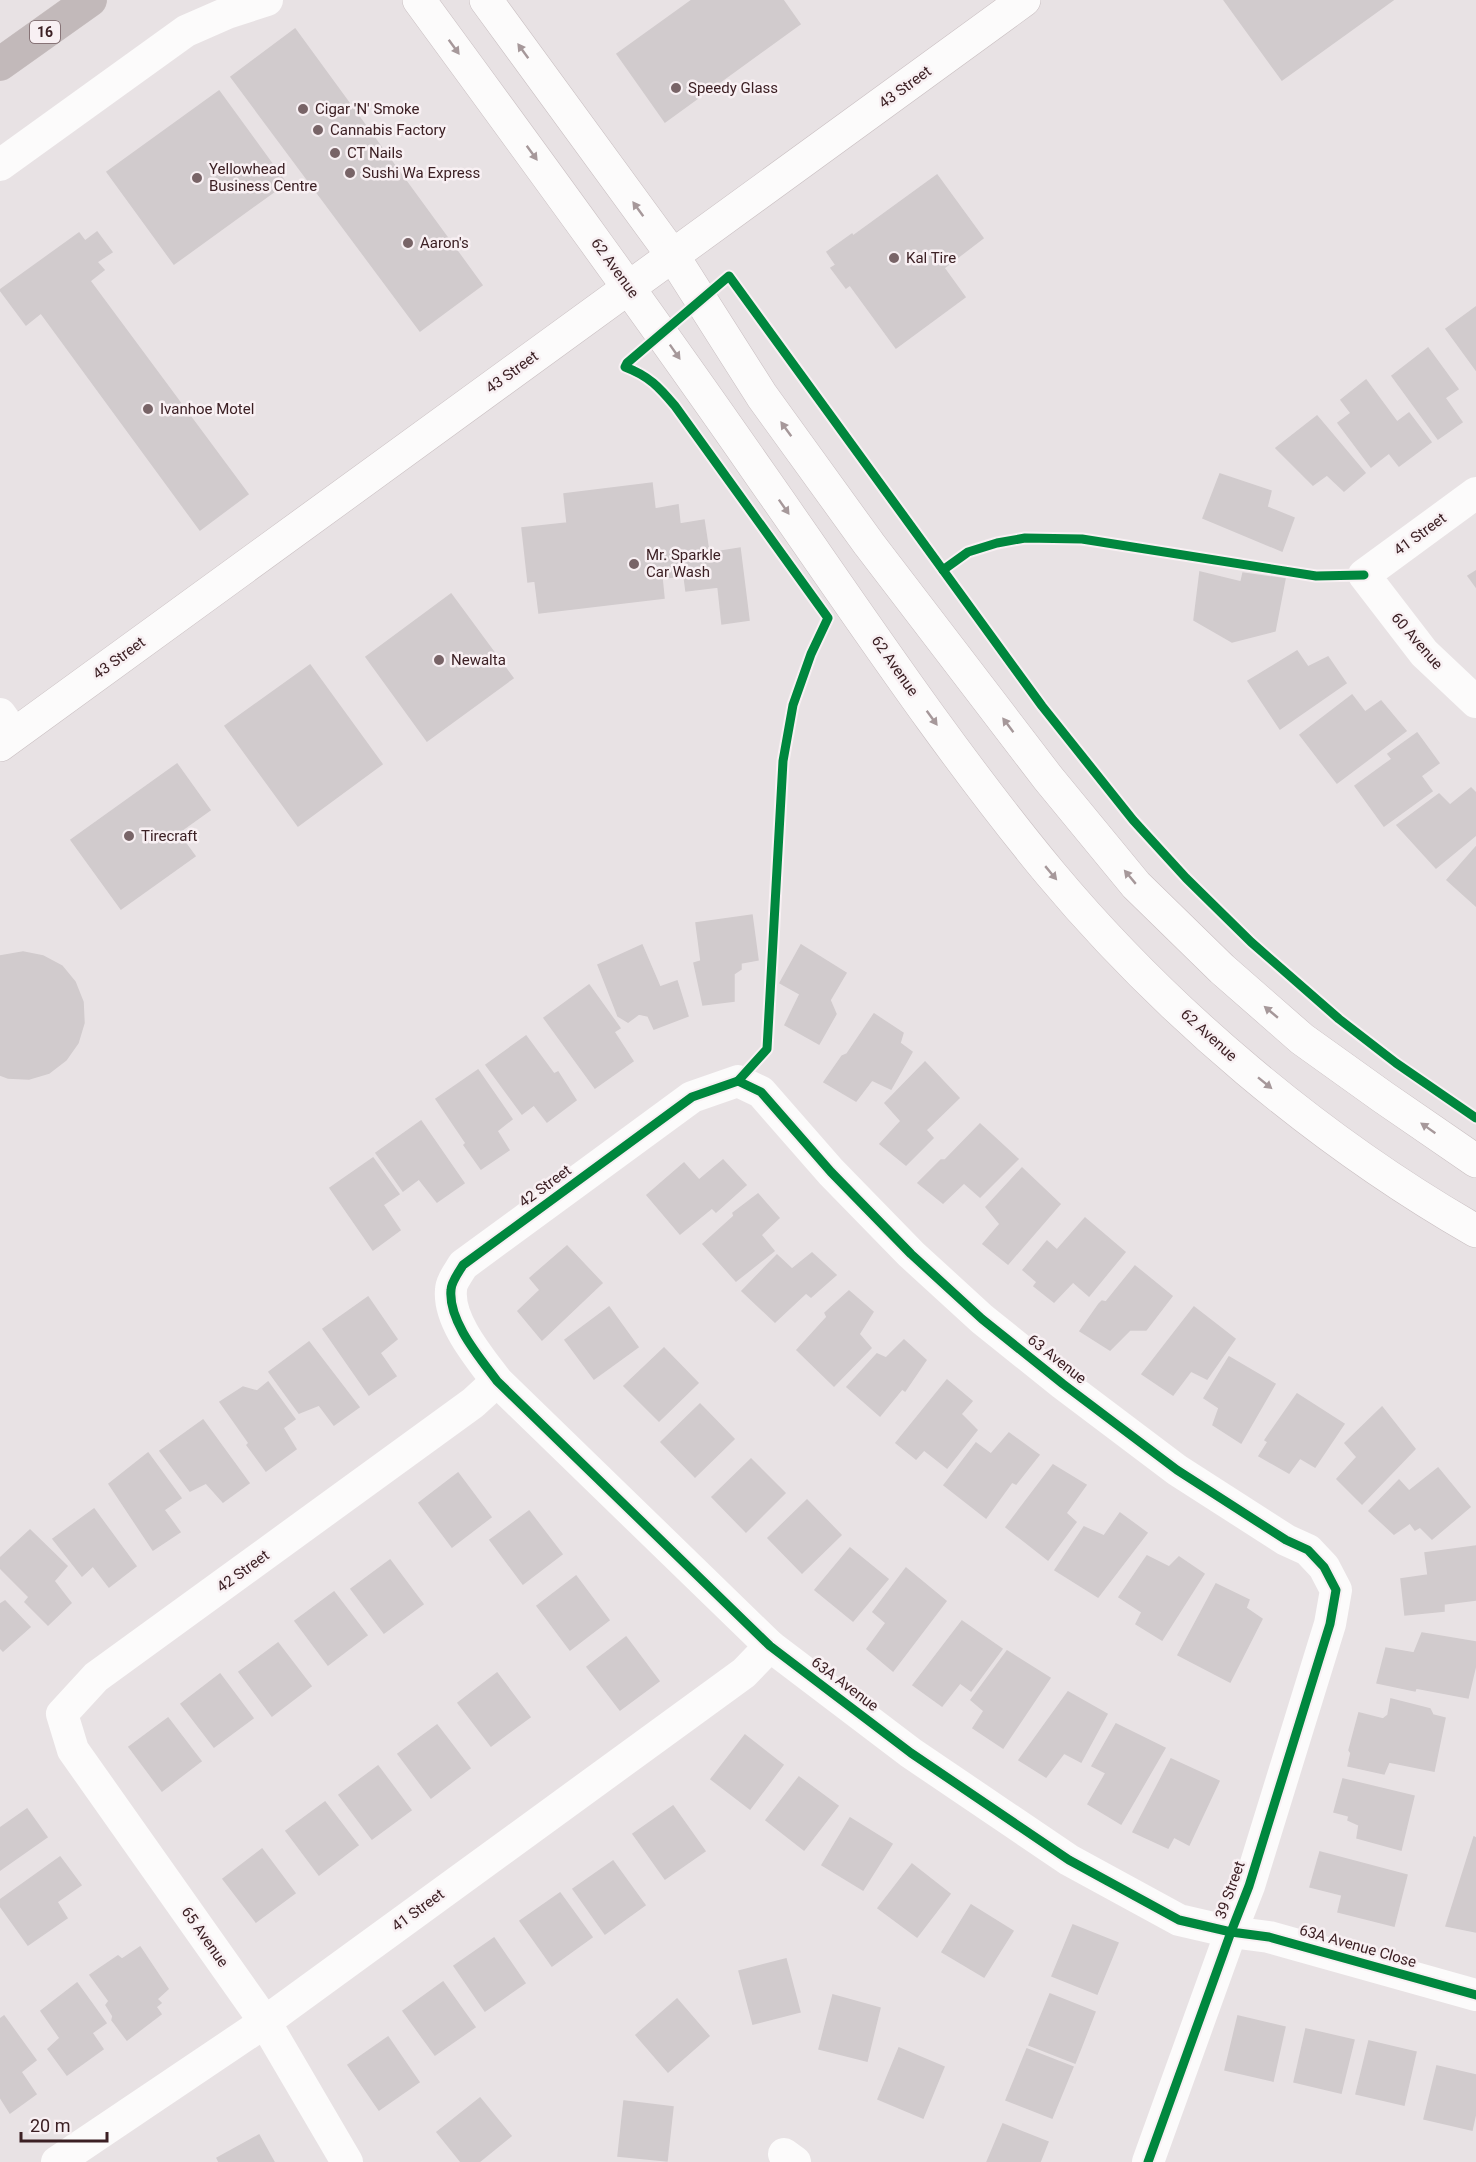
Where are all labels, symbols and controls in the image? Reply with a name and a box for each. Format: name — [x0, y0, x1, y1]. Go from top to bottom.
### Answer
road number: 16 — [30, 21, 60, 43]
one-way arrow — [448, 39, 460, 55]
one-way arrow — [517, 44, 529, 60]
street label: 43 Street — [875, 62, 935, 112]
place label: Speedy Glass — [688, 79, 778, 97]
marker: Speedy Glass — [669, 81, 683, 95]
place label: Cigar 'N' Smoke — [315, 100, 420, 118]
marker: Cigar 'N' Smoke — [296, 102, 310, 116]
place label: Cannabis Factory — [330, 121, 446, 139]
marker: Cannabis Factory — [311, 123, 325, 137]
place label: CT Nails — [347, 144, 403, 162]
marker: CT Nails — [328, 146, 342, 160]
one-way arrow — [525, 146, 537, 161]
place label: Yellowhead Business Centre — [209, 160, 317, 195]
place label: Sushi Wa Express — [362, 164, 480, 182]
marker: Sushi Wa Express — [343, 166, 357, 180]
marker: Yellowhead Business Centre — [190, 171, 204, 185]
one-way arrow — [632, 201, 644, 217]
place label: Aaron's — [420, 234, 469, 252]
street label: 62 Avenue — [587, 235, 643, 301]
marker: Aaron's — [401, 236, 415, 250]
place label: Kal Tire — [906, 249, 956, 267]
marker: Kal Tire — [887, 251, 901, 265]
one-way arrow — [669, 344, 681, 360]
street label: 43 Street — [482, 347, 542, 397]
place label: Ivanhoe Motel — [160, 400, 254, 418]
marker: Ivanhoe Motel — [141, 402, 155, 416]
one-way arrow — [780, 422, 792, 438]
one-way arrow — [778, 499, 790, 515]
street label: 41 Street — [1390, 509, 1450, 559]
place label: Mr. Sparkle Car Wash — [646, 546, 721, 581]
marker: Mr. Sparkle Car Wash — [627, 557, 641, 571]
street label: 60 Avenue — [1387, 609, 1447, 673]
street label: 62 Avenue — [868, 632, 922, 700]
street label: 43 Street — [89, 633, 149, 683]
place label: Newalta — [451, 651, 506, 669]
marker: Newalta — [432, 653, 446, 667]
one-way arrow — [926, 710, 938, 726]
one-way arrow — [1002, 717, 1015, 733]
place label: Tirecraft — [141, 827, 198, 845]
marker: Tirecraft — [122, 829, 136, 843]
one-way arrow — [1044, 865, 1057, 880]
one-way arrow — [1124, 870, 1137, 885]
street label: 62 Avenue — [1177, 1005, 1241, 1065]
one-way arrow — [1264, 1006, 1279, 1019]
one-way arrow — [1257, 1076, 1272, 1088]
one-way arrow — [1420, 1122, 1436, 1134]
street label: 42 Street — [515, 1161, 575, 1211]
street label: 63 Avenue — [1024, 1330, 1090, 1388]
street label: 42 Street — [213, 1546, 273, 1596]
street label: 63A Avenue — [808, 1653, 882, 1715]
street label: 39 Street — [1211, 1859, 1249, 1921]
street label: 41 Street — [388, 1885, 448, 1935]
street label: 65 Avenue — [178, 1903, 232, 1971]
street label: 63A Avenue Close — [1297, 1921, 1419, 1971]
scale bar — [21, 2105, 106, 2143]
text: 20 m — [30, 2115, 70, 2136]

